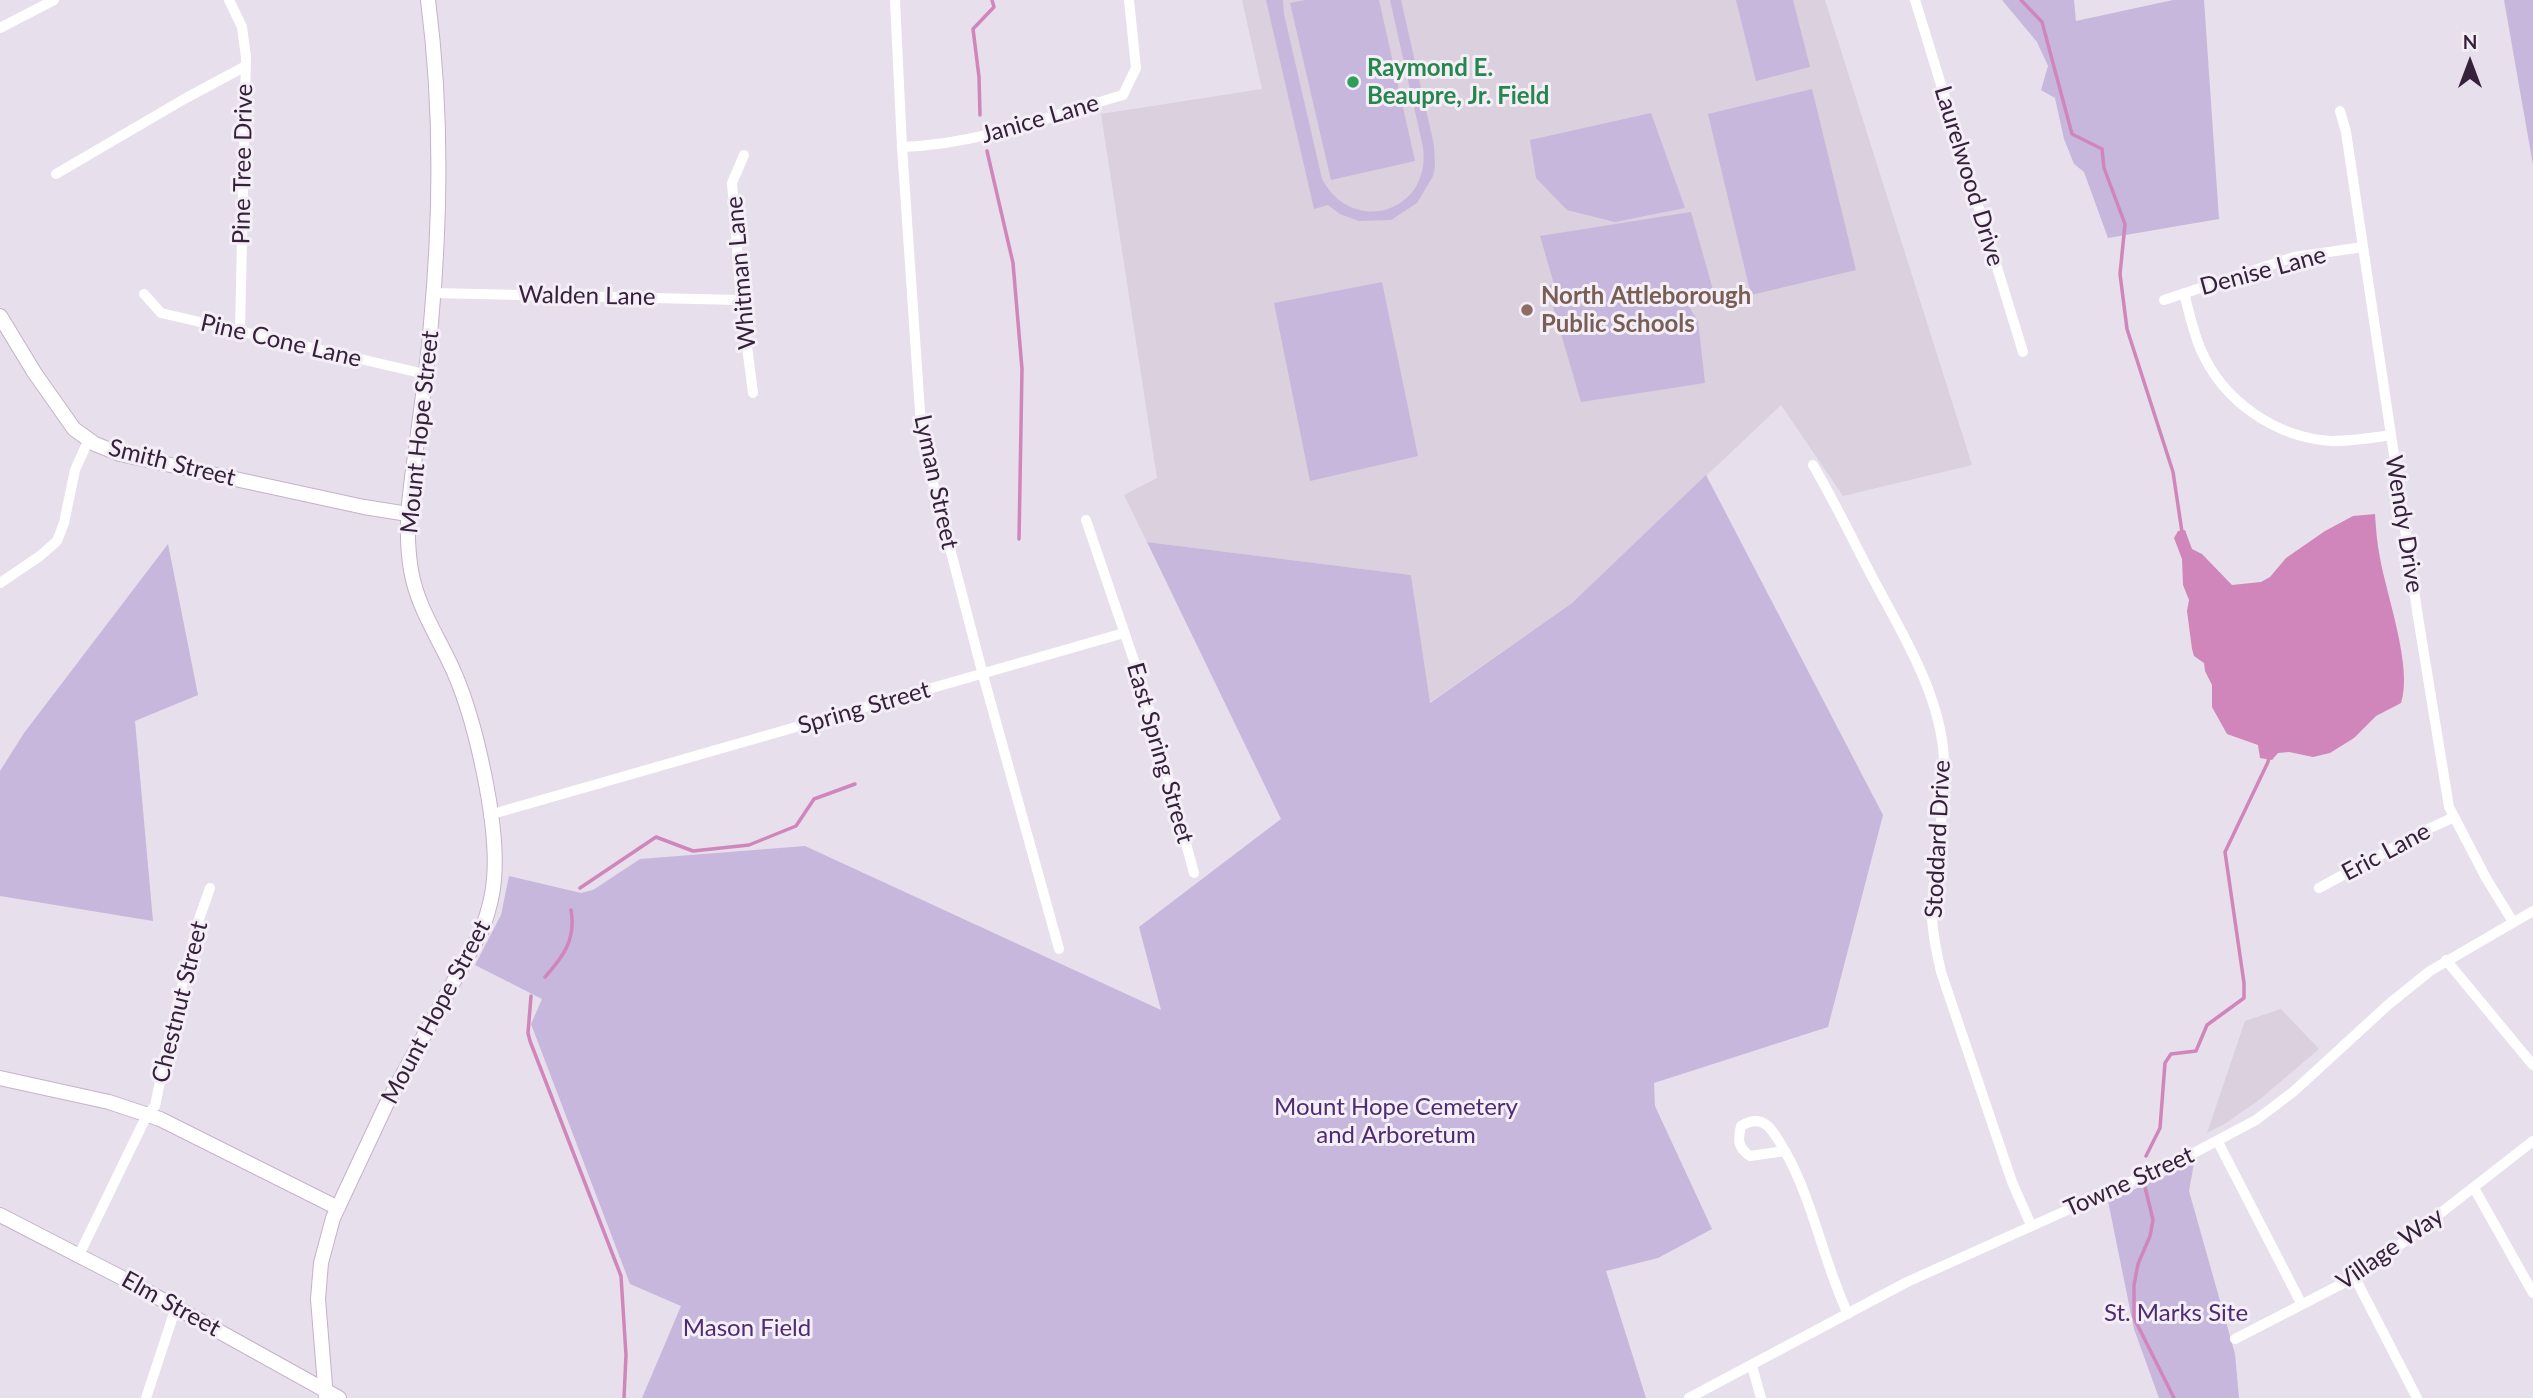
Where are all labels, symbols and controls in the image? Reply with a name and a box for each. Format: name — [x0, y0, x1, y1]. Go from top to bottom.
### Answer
north arrow — [2435, 28, 2505, 98]
text: N — [2463, 30, 2477, 53]
place label: Raymond E. Beaupre, Jr. Field — [1367, 54, 1549, 110]
marker: Raymond E. Beaupre, Jr. Field — [1345, 74, 1361, 90]
street label: Laurelwood Drive — [1928, 82, 2010, 270]
street label: Pine Tree Drive — [227, 83, 259, 245]
street label: Janice Lane — [978, 88, 1102, 150]
street label: Whitman Lane — [720, 195, 762, 351]
street label: Denise Lane — [2197, 240, 2329, 302]
street label: Walden Lane — [518, 280, 656, 312]
place label: North Attleborough Public Schools — [1541, 282, 1751, 338]
marker: North Attleborough Public Schools — [1519, 302, 1535, 318]
street label: Pine Cone Lane — [198, 308, 364, 374]
street label: Mount Hope Street — [395, 329, 445, 535]
street label: Lyman Street — [908, 412, 964, 552]
street label: Smith Street — [106, 433, 238, 493]
street label: Wendy Drive — [2379, 453, 2429, 595]
street label: East Spring Street — [1120, 659, 1200, 847]
street label: Spring Street — [795, 675, 933, 741]
street label: Stoddard Drive — [1919, 759, 1957, 919]
street label: Eric Lane — [2337, 817, 2435, 887]
street label: Mount Hope Street — [375, 915, 497, 1109]
street label: Chestnut Street — [146, 918, 214, 1086]
park label: Mount Hope Cemetery and Arboretum — [1274, 1093, 1518, 1149]
street label: Towne Street — [2060, 1141, 2198, 1223]
street label: Village Way — [2331, 1202, 2449, 1296]
street label: Elm Street — [117, 1265, 225, 1343]
park label: St. Marks Site — [2104, 1299, 2248, 1327]
park label: Mason Field — [683, 1314, 811, 1342]

